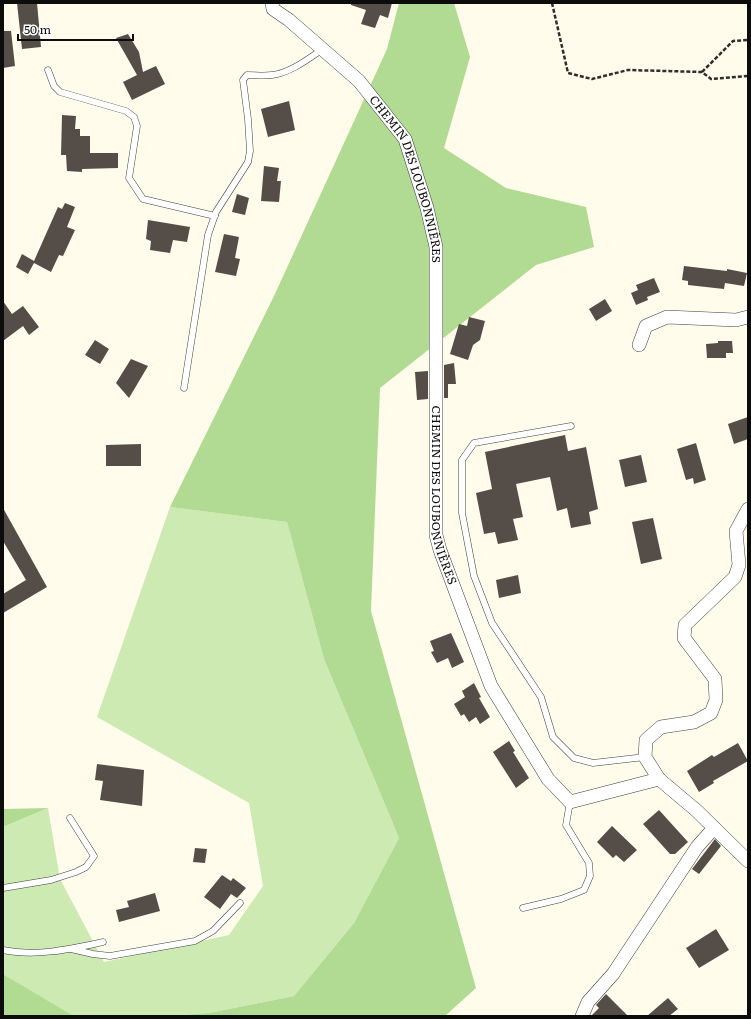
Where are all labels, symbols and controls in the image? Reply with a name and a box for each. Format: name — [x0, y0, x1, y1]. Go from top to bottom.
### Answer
scale bar — [18, 16, 133, 42]
text: 50 m — [24, 20, 51, 38]
street label: CHEMIN DES LOUBONNIÈRES — [366, 91, 446, 263]
street label: CHEMIN DES LOUBONNIÈRES — [427, 405, 462, 587]

